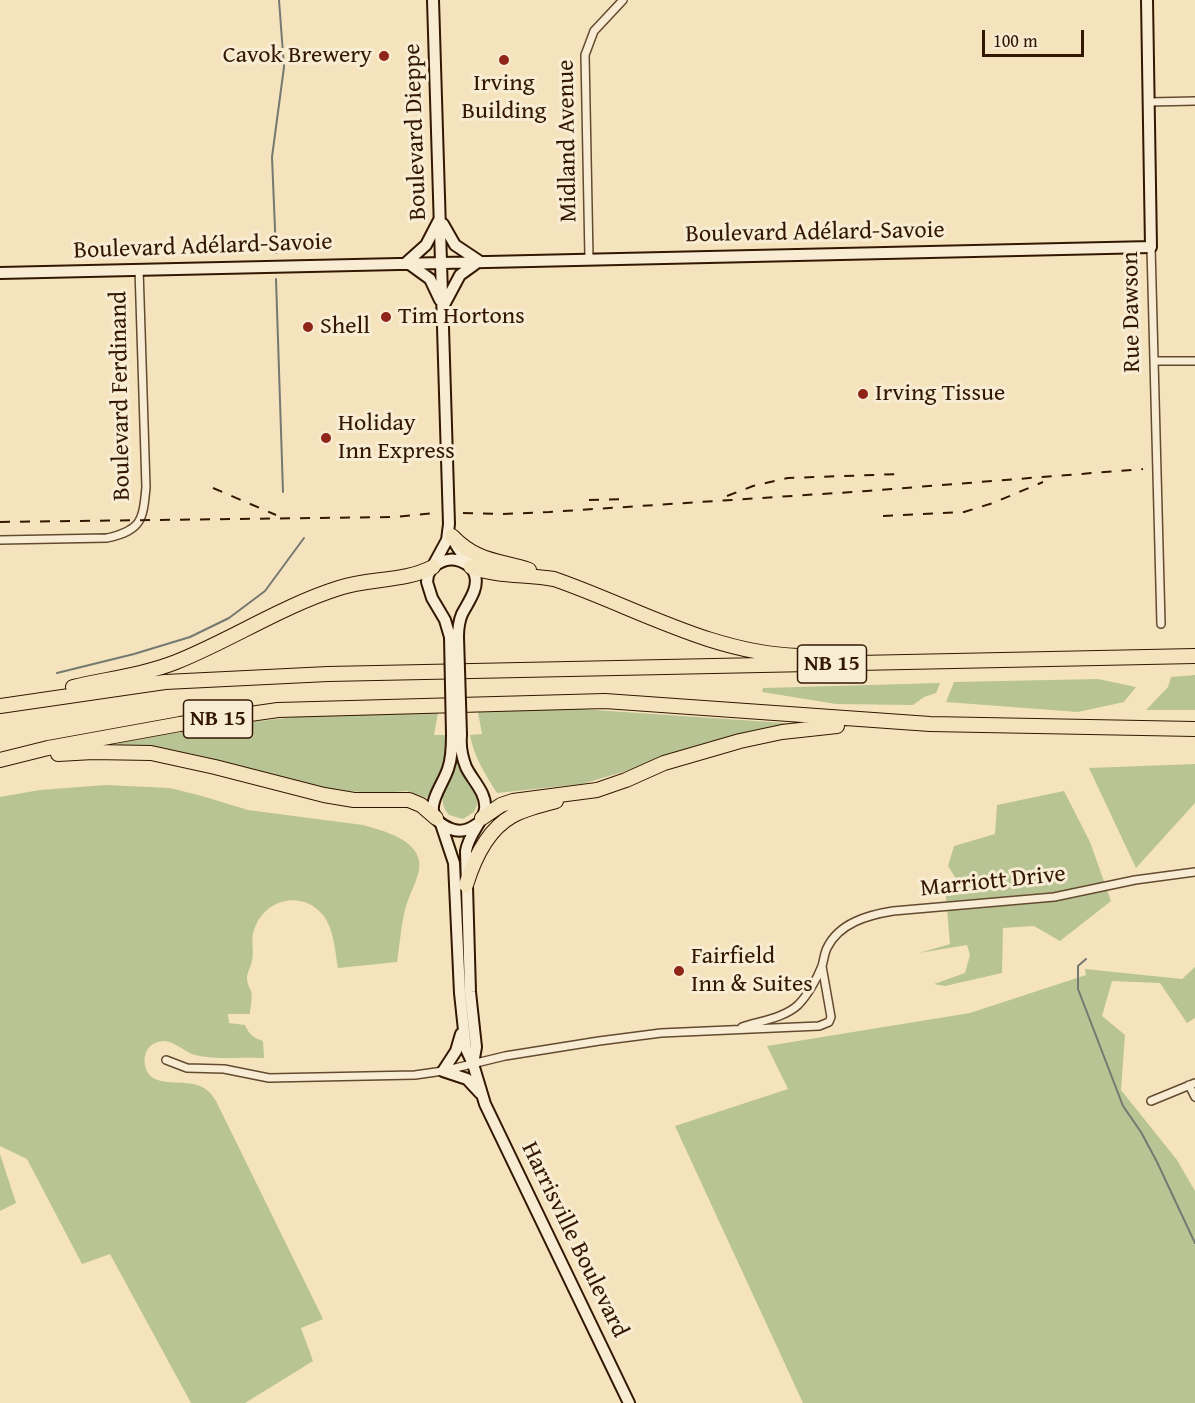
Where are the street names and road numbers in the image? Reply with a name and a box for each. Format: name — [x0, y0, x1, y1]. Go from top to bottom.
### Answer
street label: Boulevard Dieppe — [399, 43, 433, 221]
street label: Midland Avenue — [552, 59, 584, 223]
street label: Boulevard Adélard-Savoie — [685, 216, 945, 250]
street label: Boulevard Adélard-Savoie — [73, 228, 333, 266]
street label: Rue Dawson — [1117, 251, 1147, 373]
street label: Boulevard Ferdinand — [105, 291, 137, 501]
road number: NB 15 — [798, 645, 866, 683]
road number: NB 15 — [184, 700, 252, 738]
street label: Marriott Drive — [919, 860, 1067, 904]
street label: Harrisville Boulevard — [514, 1137, 634, 1343]

